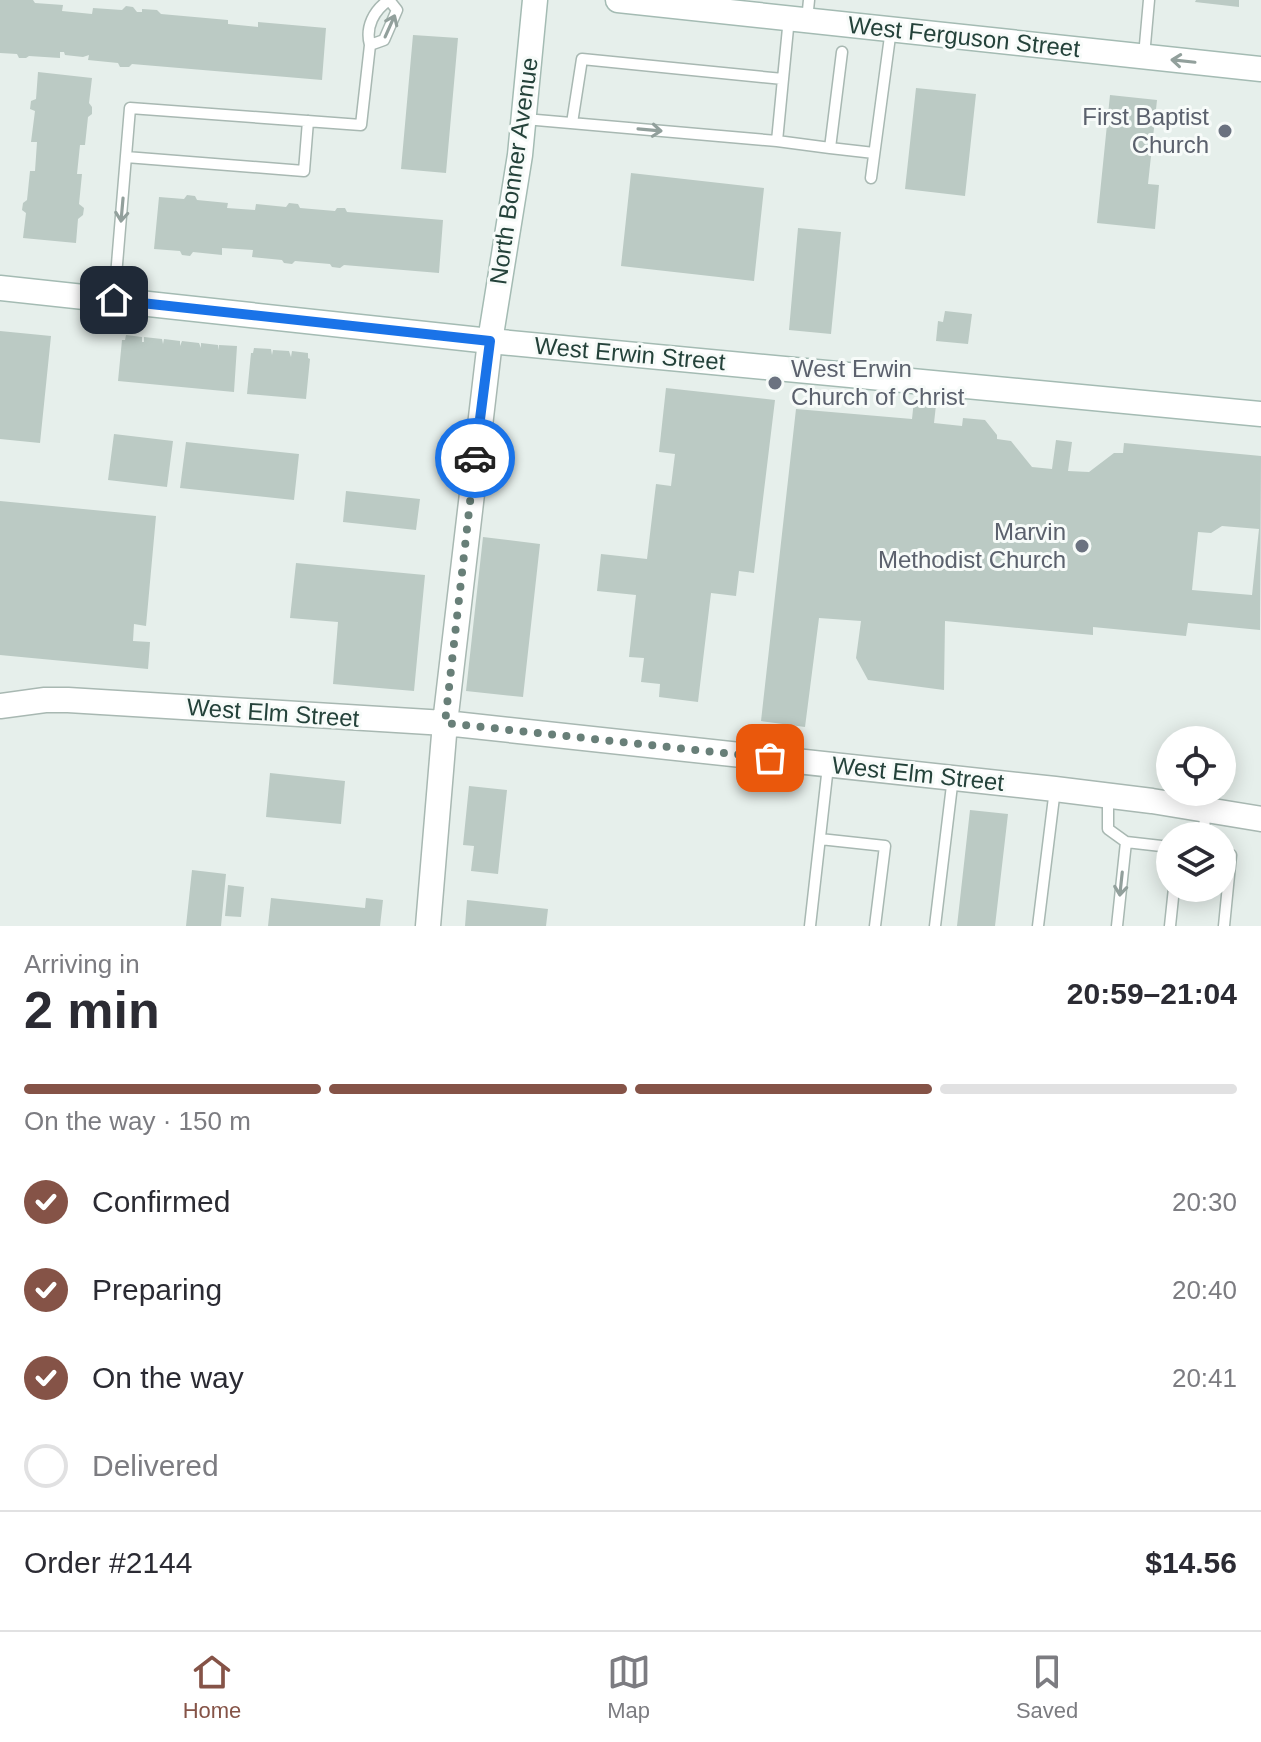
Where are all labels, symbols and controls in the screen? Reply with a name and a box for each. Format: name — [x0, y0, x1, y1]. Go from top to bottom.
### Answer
street label: West Ferguson Street — [847, 11, 1082, 62]
one-way arrow — [383, 15, 398, 39]
one-way arrow — [1171, 53, 1197, 68]
street label: North Bonner Avenue — [484, 56, 543, 286]
place label: First Baptist Church — [1082, 103, 1209, 158]
marker: First Baptist Church — [1216, 122, 1234, 140]
one-way arrow — [636, 123, 663, 138]
one-way arrow — [114, 196, 129, 223]
pin — [80, 266, 148, 334]
icon: home — [92, 278, 136, 322]
street label: West Erwin Street — [533, 332, 727, 375]
place label: West Erwin Church of Christ — [791, 355, 965, 410]
marker: West Erwin Church of Christ — [766, 374, 784, 392]
courier — [435, 418, 515, 498]
icon: car — [453, 436, 497, 480]
place label: Marvin Methodist Church — [878, 518, 1066, 573]
marker: Marvin Methodist Church — [1073, 537, 1091, 555]
street label: West Elm Street — [186, 693, 361, 732]
pin — [736, 724, 804, 792]
map controls — [1156, 726, 1236, 902]
button: locate — [1156, 726, 1236, 806]
icon: bag — [748, 736, 792, 780]
street label: West Elm Street — [831, 751, 1006, 796]
button: layers — [1156, 822, 1236, 902]
one-way arrow — [1114, 870, 1129, 897]
text: Arriving in — [24, 949, 140, 979]
text: 20:59–21:04 — [1067, 977, 1237, 1010]
text: 2 min — [24, 981, 160, 1039]
text: On the way · 150 m — [24, 1106, 251, 1136]
icon: check — [24, 1180, 68, 1224]
text: Confirmed — [92, 1185, 230, 1218]
text: 20:30 — [1172, 1187, 1237, 1217]
icon: check — [24, 1268, 68, 1312]
text: Preparing — [92, 1273, 222, 1306]
text: 20:40 — [1172, 1275, 1237, 1305]
icon: check — [24, 1356, 68, 1400]
text: On the way — [92, 1361, 244, 1394]
text: 20:41 — [1172, 1363, 1237, 1393]
text: Delivered — [92, 1449, 219, 1482]
text: Order #2144 — [24, 1546, 192, 1579]
text: $14.56 — [1145, 1546, 1237, 1579]
tab: Home — [183, 1650, 241, 1724]
tab: Map — [607, 1650, 651, 1724]
tab: Saved — [1016, 1650, 1078, 1724]

